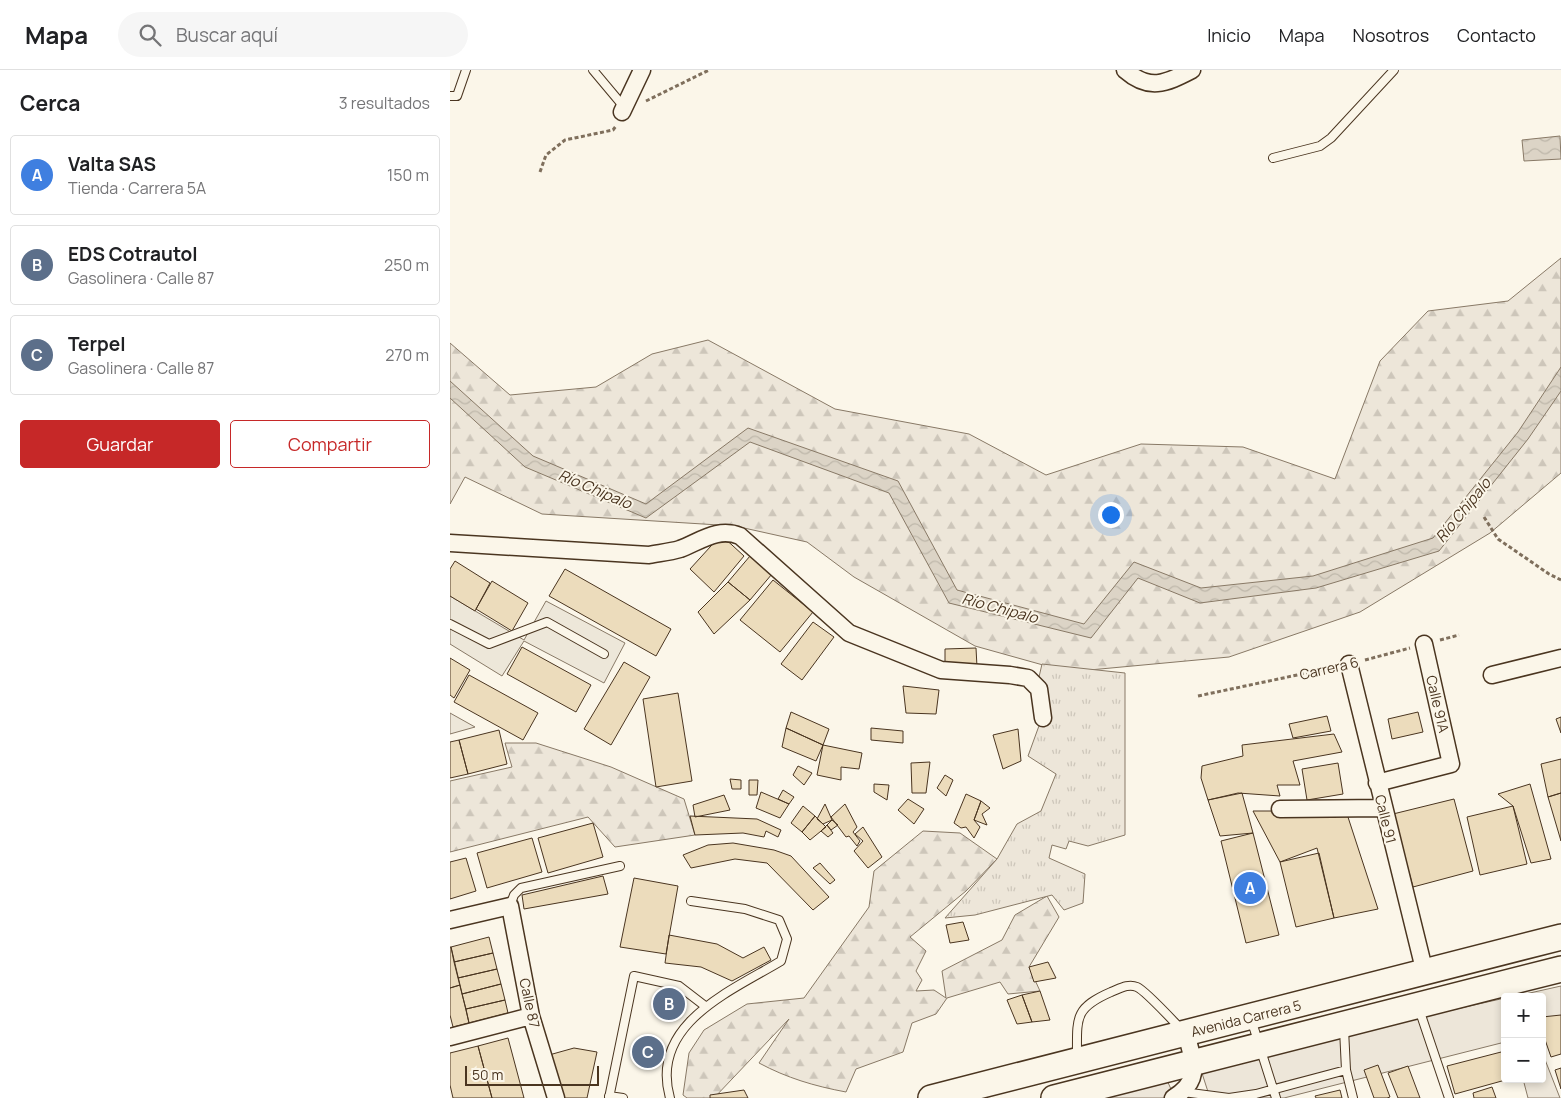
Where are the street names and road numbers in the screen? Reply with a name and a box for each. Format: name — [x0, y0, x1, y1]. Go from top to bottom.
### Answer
street label: Carrera 6 — [1298, 652, 1360, 684]
street label: Calle 91A — [1422, 673, 1454, 735]
street label: Calle 91 — [1371, 793, 1401, 845]
street label: Calle 87 — [515, 976, 545, 1030]
street label: Avenida Carrera 5 — [1189, 995, 1303, 1041]

